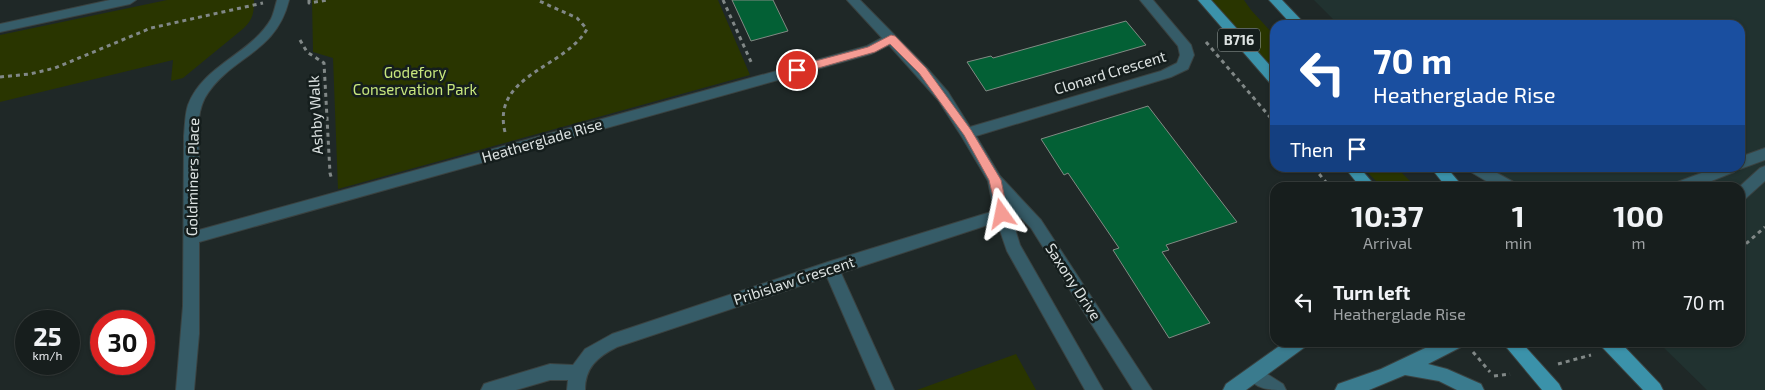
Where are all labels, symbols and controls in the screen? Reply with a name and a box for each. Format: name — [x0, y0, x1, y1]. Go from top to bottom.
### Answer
road number: B716 — [1218, 28, 1260, 52]
text: 70 m — [1373, 39, 1452, 81]
icon: left — [1290, 40, 1355, 105]
street label: Clonard Crescent — [1052, 46, 1168, 98]
pin — [776, 49, 818, 91]
icon: arrive — [783, 56, 811, 84]
park label: Godefory Conservation Park — [353, 63, 478, 98]
street label: Ashby Walk — [304, 75, 326, 155]
text: Heatherglade Rise — [1373, 81, 1556, 107]
street label: Heatherglade Rise — [479, 114, 604, 166]
street label: Goldminers Place — [182, 118, 202, 236]
icon: arrive — [1343, 135, 1371, 163]
text: Then — [1290, 138, 1333, 161]
position arrow — [975, 187, 1027, 239]
text: 10:37 — [1351, 197, 1424, 233]
text: 1 — [1512, 197, 1525, 233]
text: 100 — [1613, 197, 1664, 233]
text: Arrival — [1363, 233, 1412, 252]
text: min — [1505, 233, 1532, 252]
text: m — [1631, 233, 1645, 252]
street label: Saxony Drive — [1042, 240, 1105, 323]
street label: Pribislaw Crescent — [731, 252, 857, 308]
text: Turn left — [1333, 281, 1410, 304]
icon: left — [1290, 288, 1318, 316]
text: 70 m — [1683, 291, 1725, 314]
text: Heatherglade Rise — [1333, 304, 1466, 323]
speed limit sign: 30 — [90, 310, 155, 375]
text: 25 — [33, 321, 62, 351]
text: km/h — [33, 348, 62, 362]

